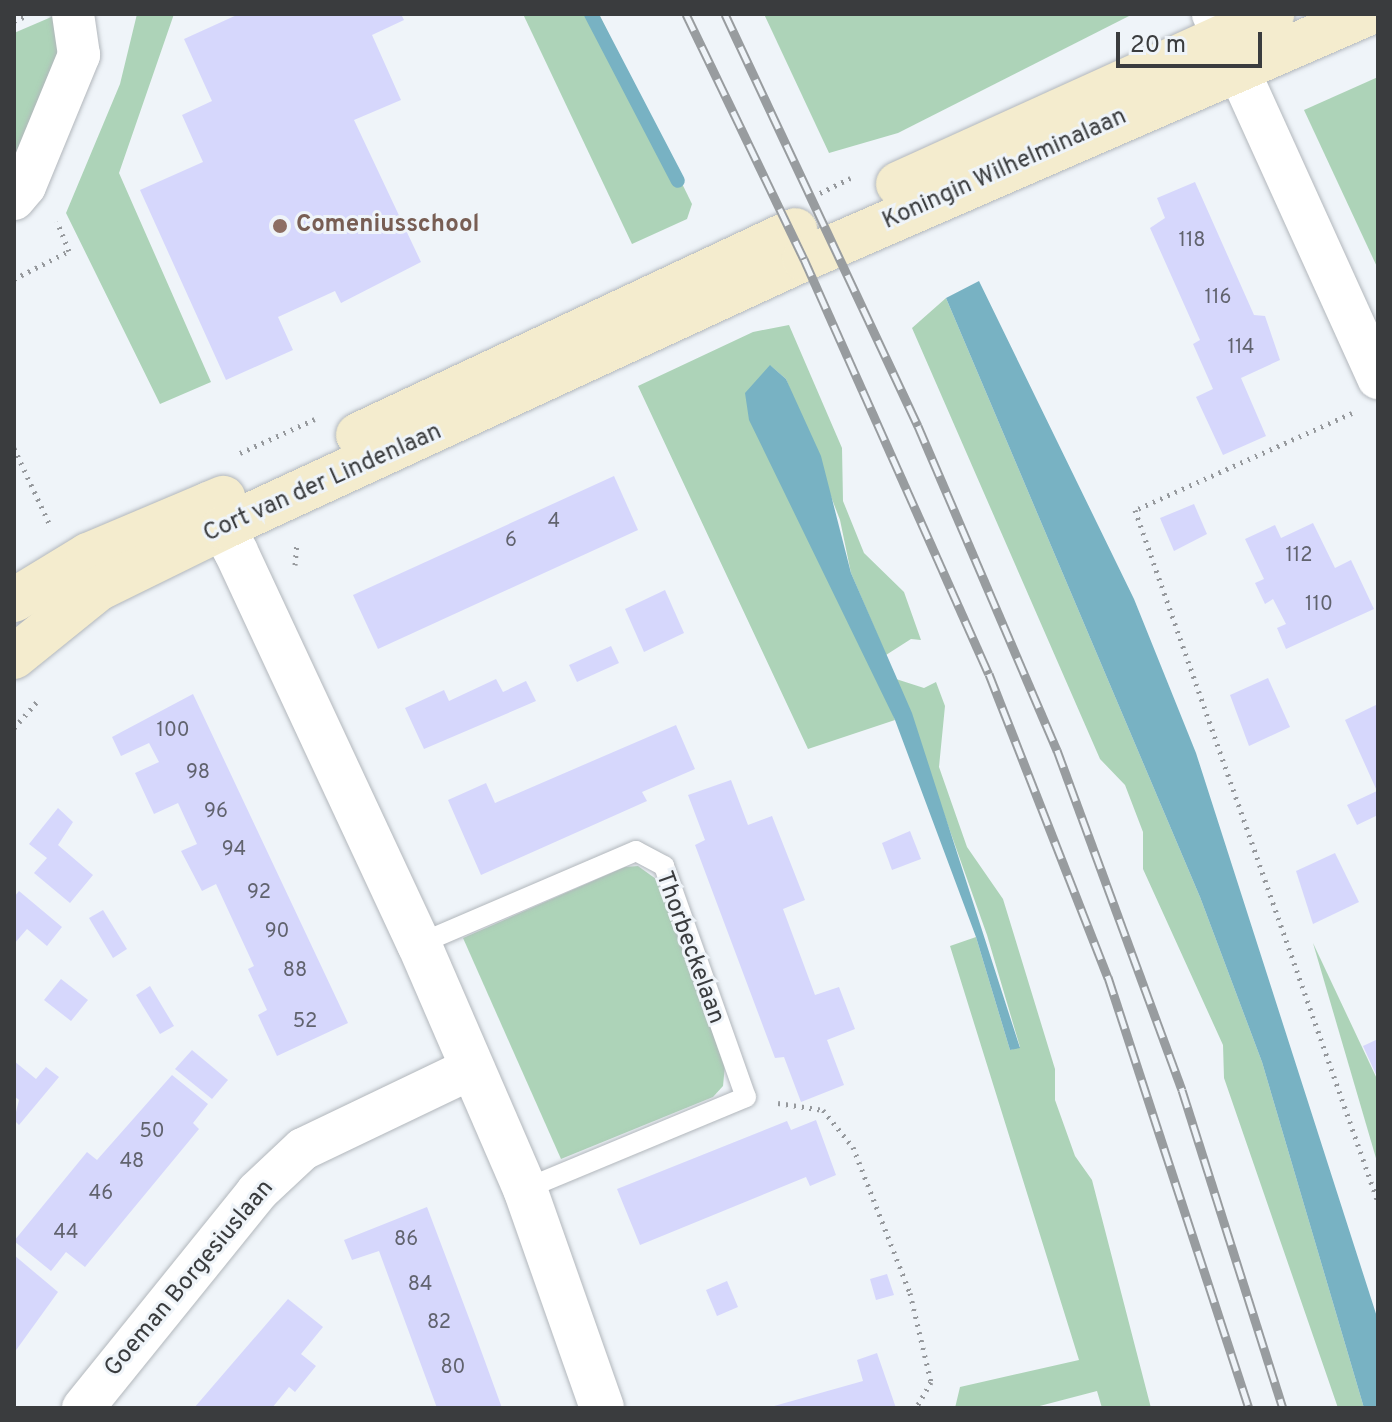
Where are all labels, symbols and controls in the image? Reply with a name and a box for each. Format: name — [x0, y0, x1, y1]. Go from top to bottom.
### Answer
scale bar — [1120, 16, 1266, 66]
text: 20 m — [1130, 31, 1186, 61]
street label: Koningin Wilhelminalaan — [878, 103, 1132, 237]
place label: Comeniusschool — [296, 212, 479, 240]
marker: Comeniusschool — [271, 217, 289, 235]
house number: 118 — [1178, 229, 1206, 253]
house number: 116 — [1205, 286, 1231, 310]
house number: 114 — [1228, 336, 1254, 360]
street label: Cort van der Lindenlaan — [199, 418, 447, 550]
house number: 4 — [548, 510, 560, 534]
house number: 6 — [505, 529, 517, 553]
house number: 112 — [1285, 544, 1313, 568]
house number: 110 — [1305, 593, 1333, 617]
house number: 100 — [157, 719, 189, 743]
house number: 98 — [186, 761, 210, 785]
house number: 96 — [204, 800, 228, 824]
house number: 94 — [222, 838, 246, 862]
street label: Thorbeckelaan — [648, 868, 730, 1028]
house number: 92 — [247, 881, 271, 905]
house number: 90 — [265, 920, 289, 944]
house number: 88 — [283, 959, 307, 983]
house number: 52 — [293, 1010, 317, 1034]
house number: 50 — [139, 1120, 165, 1144]
house number: 48 — [120, 1150, 144, 1174]
street label: Goeman Borgesiuslaan — [99, 1175, 281, 1383]
house number: 46 — [89, 1182, 113, 1206]
house number: 44 — [54, 1221, 78, 1245]
house number: 86 — [394, 1228, 418, 1252]
house number: 84 — [408, 1273, 432, 1297]
house number: 82 — [427, 1311, 451, 1335]
house number: 80 — [441, 1356, 465, 1380]

